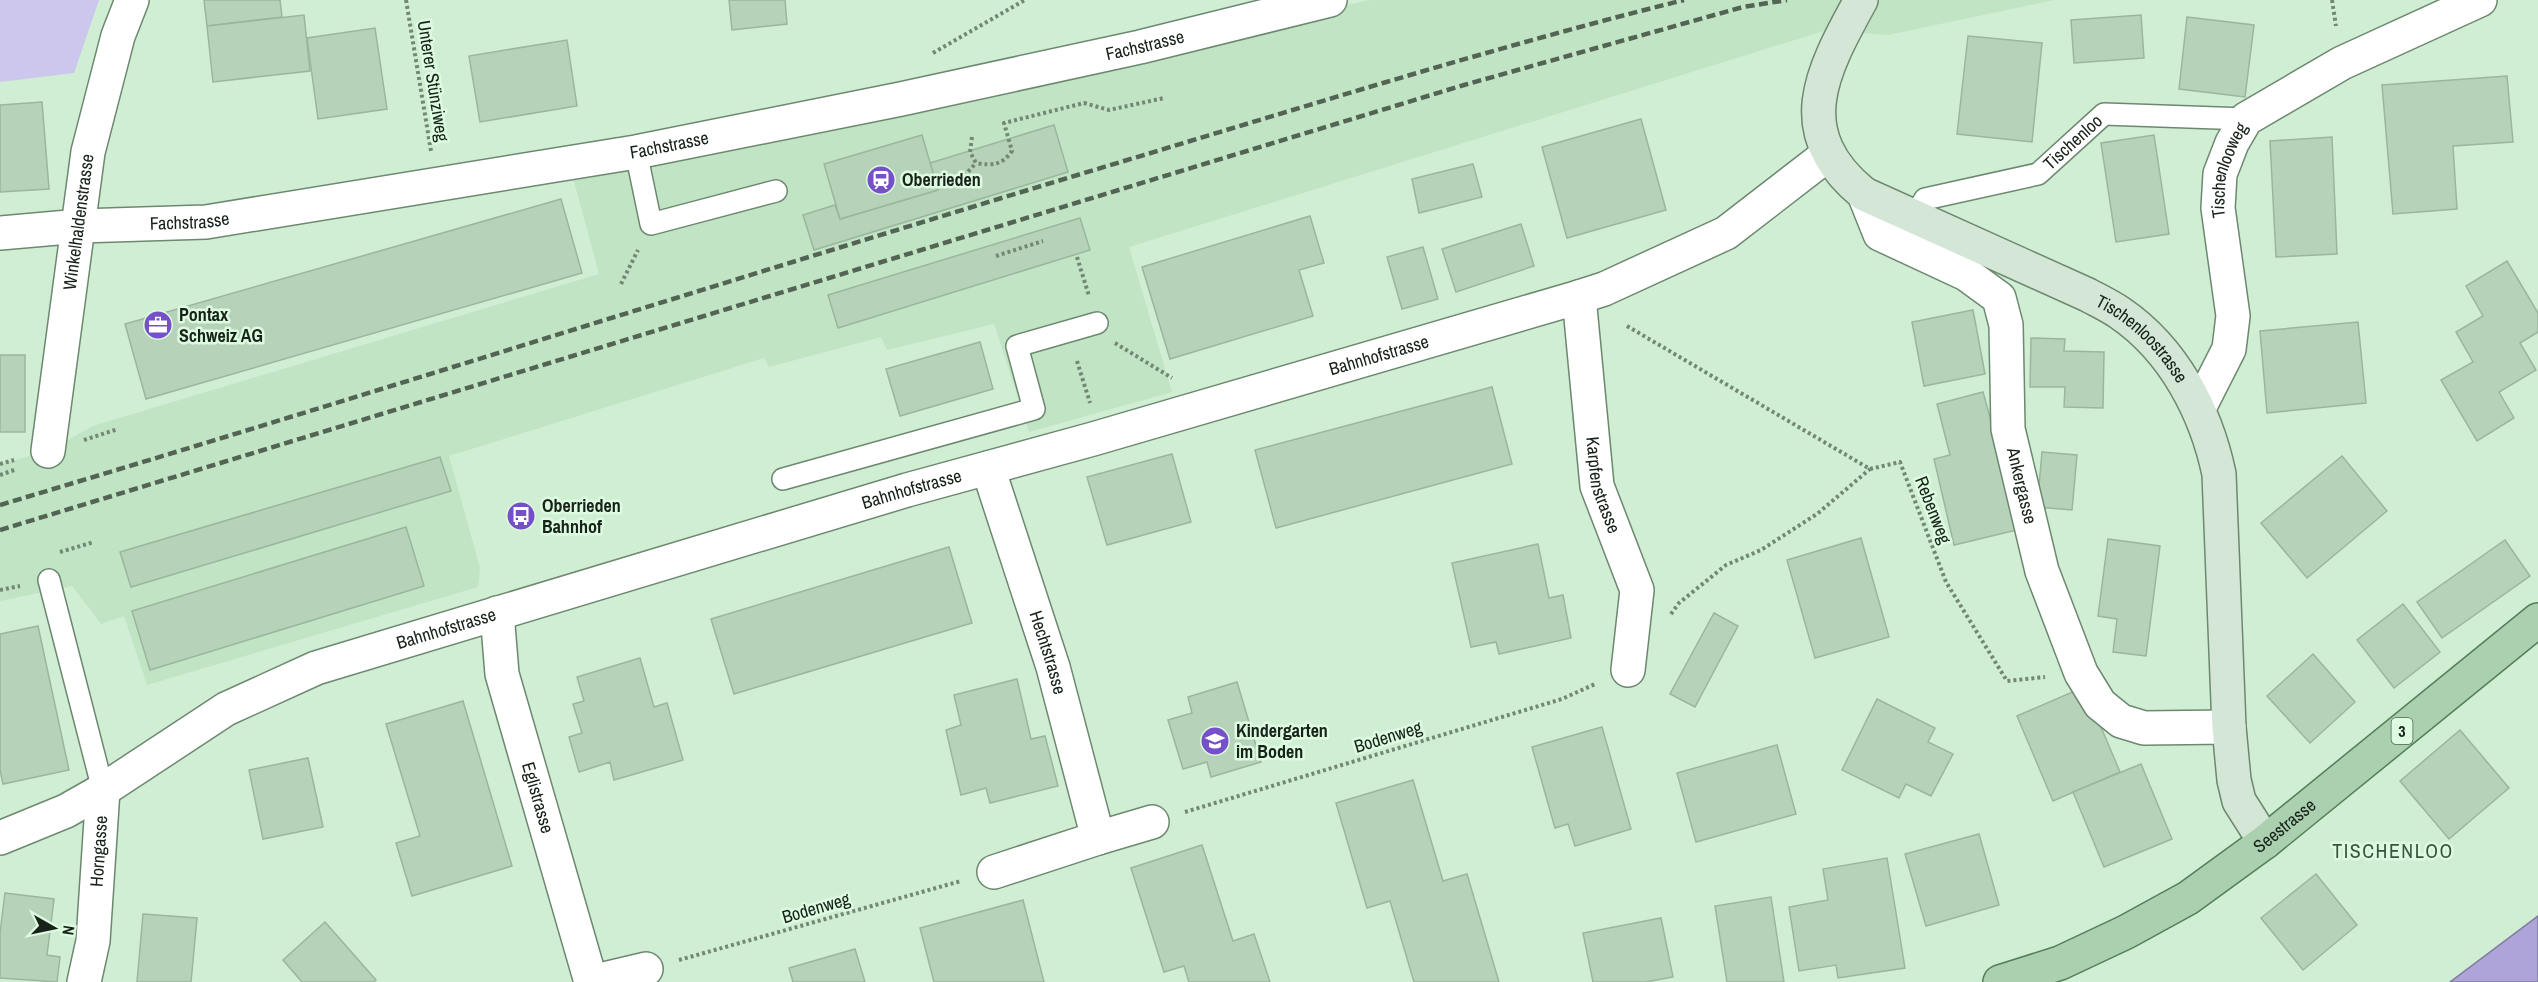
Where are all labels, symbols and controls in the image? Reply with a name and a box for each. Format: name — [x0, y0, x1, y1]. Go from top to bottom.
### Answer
street label: Unterer Stünziweg — [412, 19, 456, 144]
street label: Fachstrasse — [1103, 24, 1187, 66]
street label: Tischenloo — [2038, 108, 2108, 175]
street label: Tischenlooweg — [2205, 117, 2254, 220]
street label: Fachstrasse — [628, 125, 711, 165]
street label: Winkelhaldenstrasse — [57, 152, 100, 292]
station icon: Oberrieden — [865, 164, 897, 196]
place label: Oberrieden — [902, 167, 981, 192]
street label: Fachstrasse — [149, 205, 231, 236]
street label: Tischenloostrasse — [2092, 288, 2194, 387]
place label: Pontax Schweiz AG — [179, 302, 263, 348]
office icon: Pontax Schweiz AG — [142, 309, 174, 341]
street label: Bahnhofstrasse — [1326, 329, 1432, 381]
street label: Karpfenstrasse — [1580, 435, 1627, 537]
street label: Ankergasse — [2001, 444, 2043, 526]
street label: Bahnhofstrasse — [859, 463, 964, 515]
street label: Rebenweg — [1909, 472, 1958, 548]
place label: Oberrieden Bahnhof — [542, 493, 621, 539]
bus stop icon: Oberrieden Bahnhof — [505, 500, 537, 532]
street label: Bahnhofstrasse — [393, 602, 499, 655]
street label: Hechtstrasse — [1023, 607, 1073, 697]
street label: Bodenweg — [1351, 714, 1426, 759]
place label: Kindergarten im Boden — [1236, 718, 1328, 764]
road number: 3 — [2392, 718, 2412, 744]
school or university icon: Kindergarten im Boden — [1199, 725, 1231, 757]
street label: Eglistrasse — [516, 759, 560, 836]
street label: Seestrasse — [2248, 793, 2321, 859]
street label: Horngasse — [84, 815, 113, 888]
district label: TISCHENLOO — [2332, 837, 2454, 864]
street label: Bodenweg — [779, 886, 854, 929]
north arrow — [24, 898, 84, 958]
text: N — [57, 924, 80, 937]

